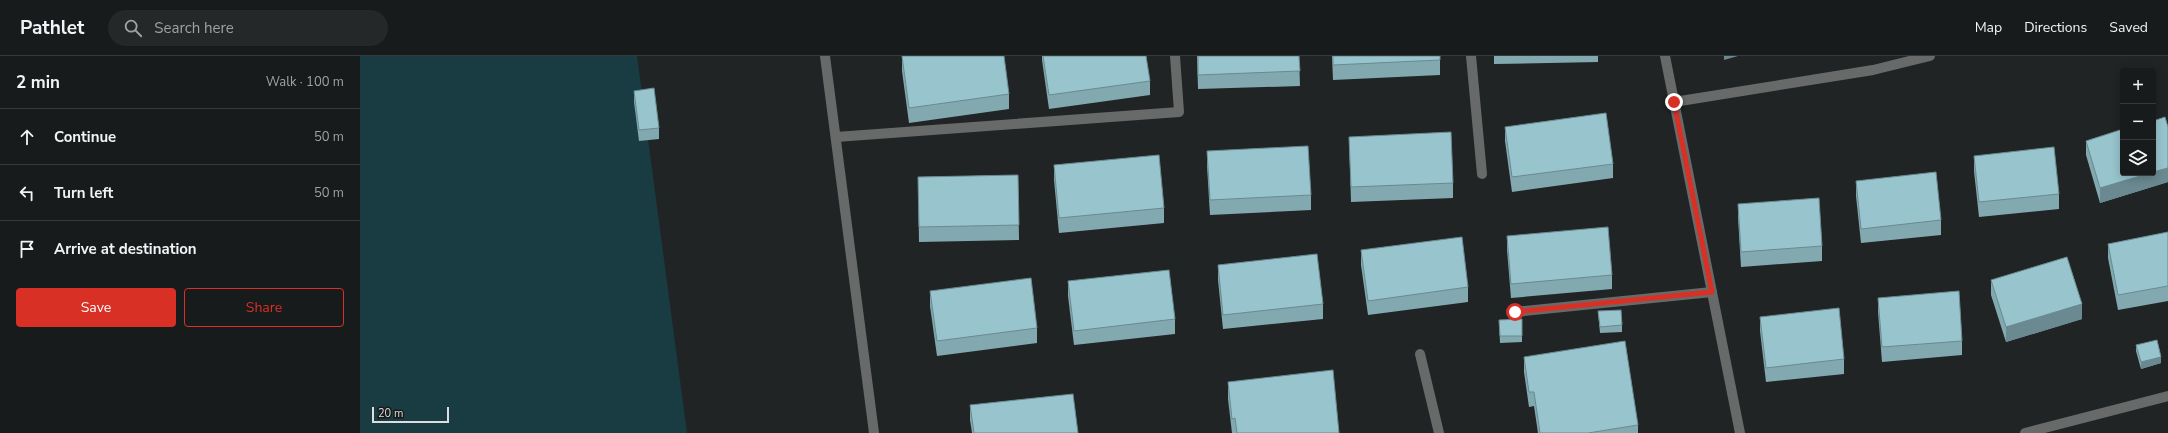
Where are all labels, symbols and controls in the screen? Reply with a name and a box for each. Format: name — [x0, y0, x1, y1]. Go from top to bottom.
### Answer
search box — [108, 10, 388, 46]
text: Pathlet — [20, 15, 84, 41]
icon: search — [122, 17, 144, 39]
text: Search here — [154, 18, 234, 38]
text: Map — [1975, 18, 2002, 37]
text: Directions — [2024, 18, 2087, 37]
text: Saved — [2109, 18, 2148, 37]
map controls — [2120, 68, 2156, 176]
button: + — [2120, 68, 2156, 104]
text: 2 min — [16, 71, 60, 94]
text: Walk · 100 m — [266, 73, 344, 91]
route end — [1665, 93, 1683, 111]
button: − — [2120, 104, 2156, 140]
icon: ahead — [16, 126, 38, 148]
text: Continue — [54, 127, 116, 147]
text: 50 m — [314, 128, 344, 146]
button: layers — [2120, 140, 2156, 176]
icon: left — [16, 182, 38, 204]
text: Turn left — [54, 183, 113, 203]
text: 50 m — [314, 184, 344, 202]
icon: arrive — [16, 238, 38, 260]
text: Arrive at destination — [54, 239, 197, 259]
button: Save — [16, 288, 176, 327]
button: Share — [184, 288, 344, 327]
route start — [1506, 303, 1524, 321]
scale bar — [372, 405, 449, 424]
text: 20 m — [378, 406, 403, 421]

